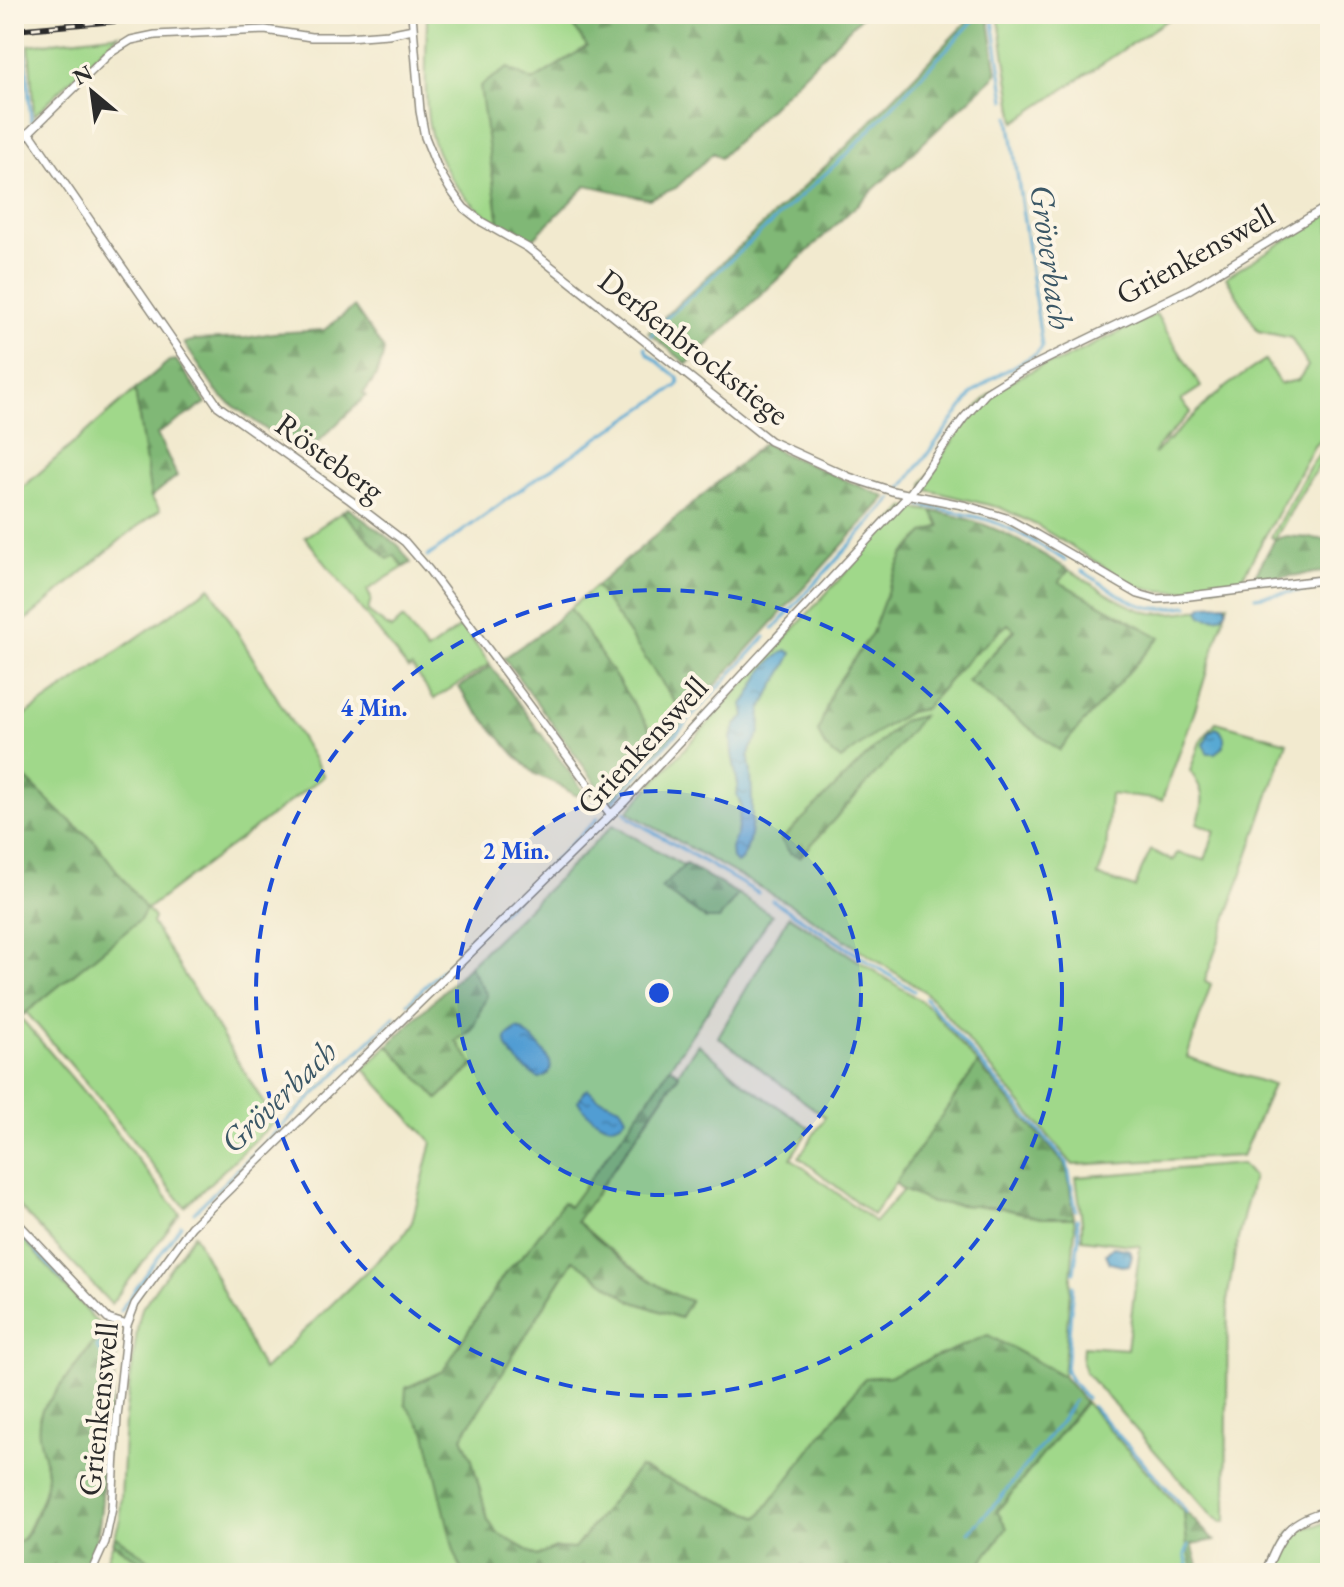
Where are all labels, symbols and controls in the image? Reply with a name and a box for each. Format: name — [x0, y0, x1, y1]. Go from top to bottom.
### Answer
north arrow — [52, 52, 132, 132]
text: N — [68, 58, 98, 92]
water label: Gröverbach — [1020, 182, 1084, 333]
street label: Grienkenswell — [1108, 193, 1282, 315]
street label: Derßenbrockstiege — [590, 259, 798, 435]
street label: Rösteberg — [267, 403, 394, 511]
street label: Grienkenswell — [567, 666, 717, 823]
text: 4 Min. — [341, 692, 407, 723]
text: 2 Min. — [483, 835, 549, 866]
centre of rings — [645, 979, 673, 1007]
water label: Gröverbach — [210, 1029, 346, 1163]
street label: Grienkenswell — [68, 1320, 128, 1498]

